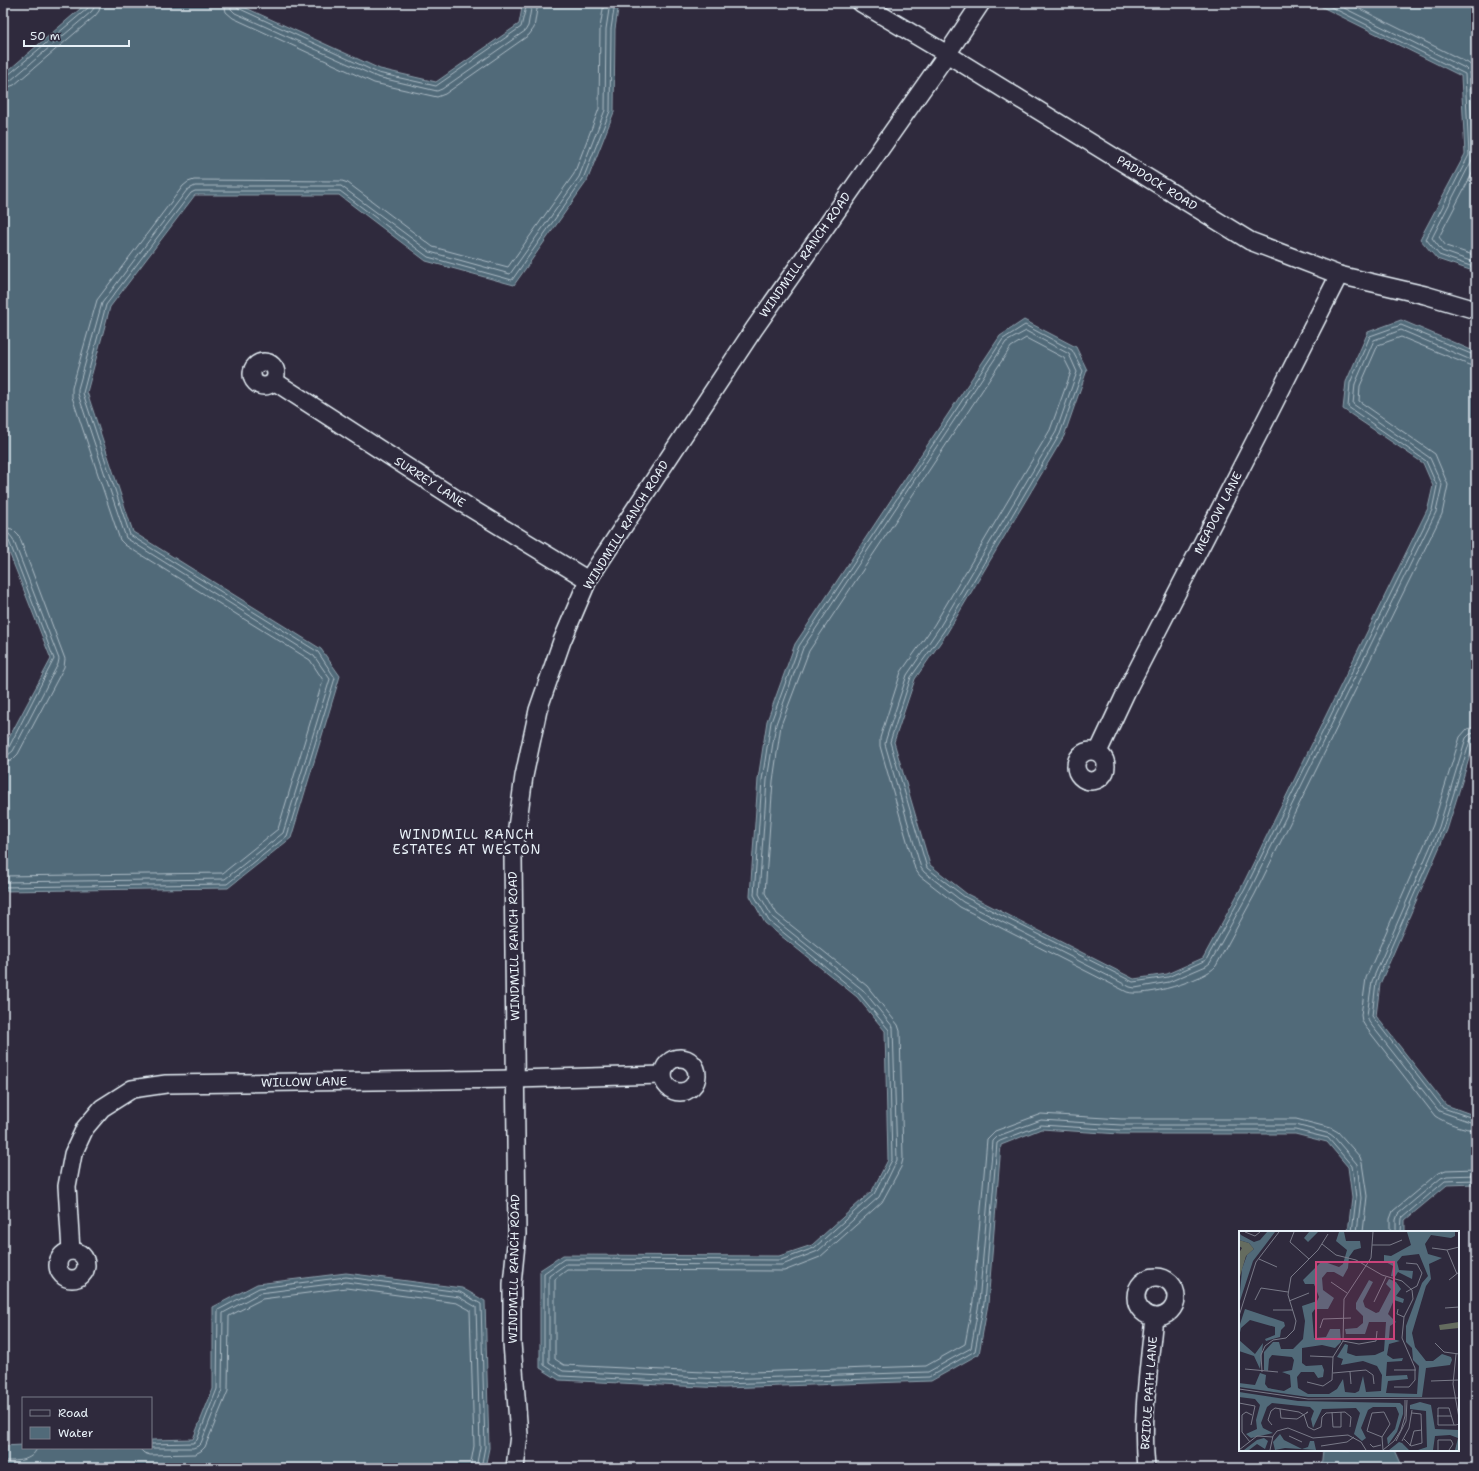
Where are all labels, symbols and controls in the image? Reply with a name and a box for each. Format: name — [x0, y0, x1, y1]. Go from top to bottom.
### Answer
scale bar — [24, 22, 129, 48]
text: 50 m — [30, 28, 60, 44]
street label: PADDOCK ROAD — [1114, 152, 1200, 214]
street label: WINDMILL RANCH ROAD — [756, 189, 854, 321]
street label: SURREY LANE — [391, 453, 469, 511]
street label: WINDMILL RANCH ROAD — [580, 457, 672, 593]
street label: MEADOW LANE — [1190, 469, 1246, 557]
district label: WINDMILL RANCH ESTATES AT WESTON — [393, 826, 541, 858]
street label: WINDMILL RANCH ROAD — [505, 871, 523, 1021]
street label: WILLOW LANE — [261, 1073, 347, 1091]
street label: WINDMILL RANCH ROAD — [505, 1194, 523, 1344]
inset map — [1239, 1231, 1459, 1451]
street label: BRIDLE PATH LANE — [1137, 1336, 1161, 1450]
legend — [22, 1397, 152, 1449]
text: Road — [58, 1405, 89, 1421]
text: Water — [58, 1425, 94, 1441]

